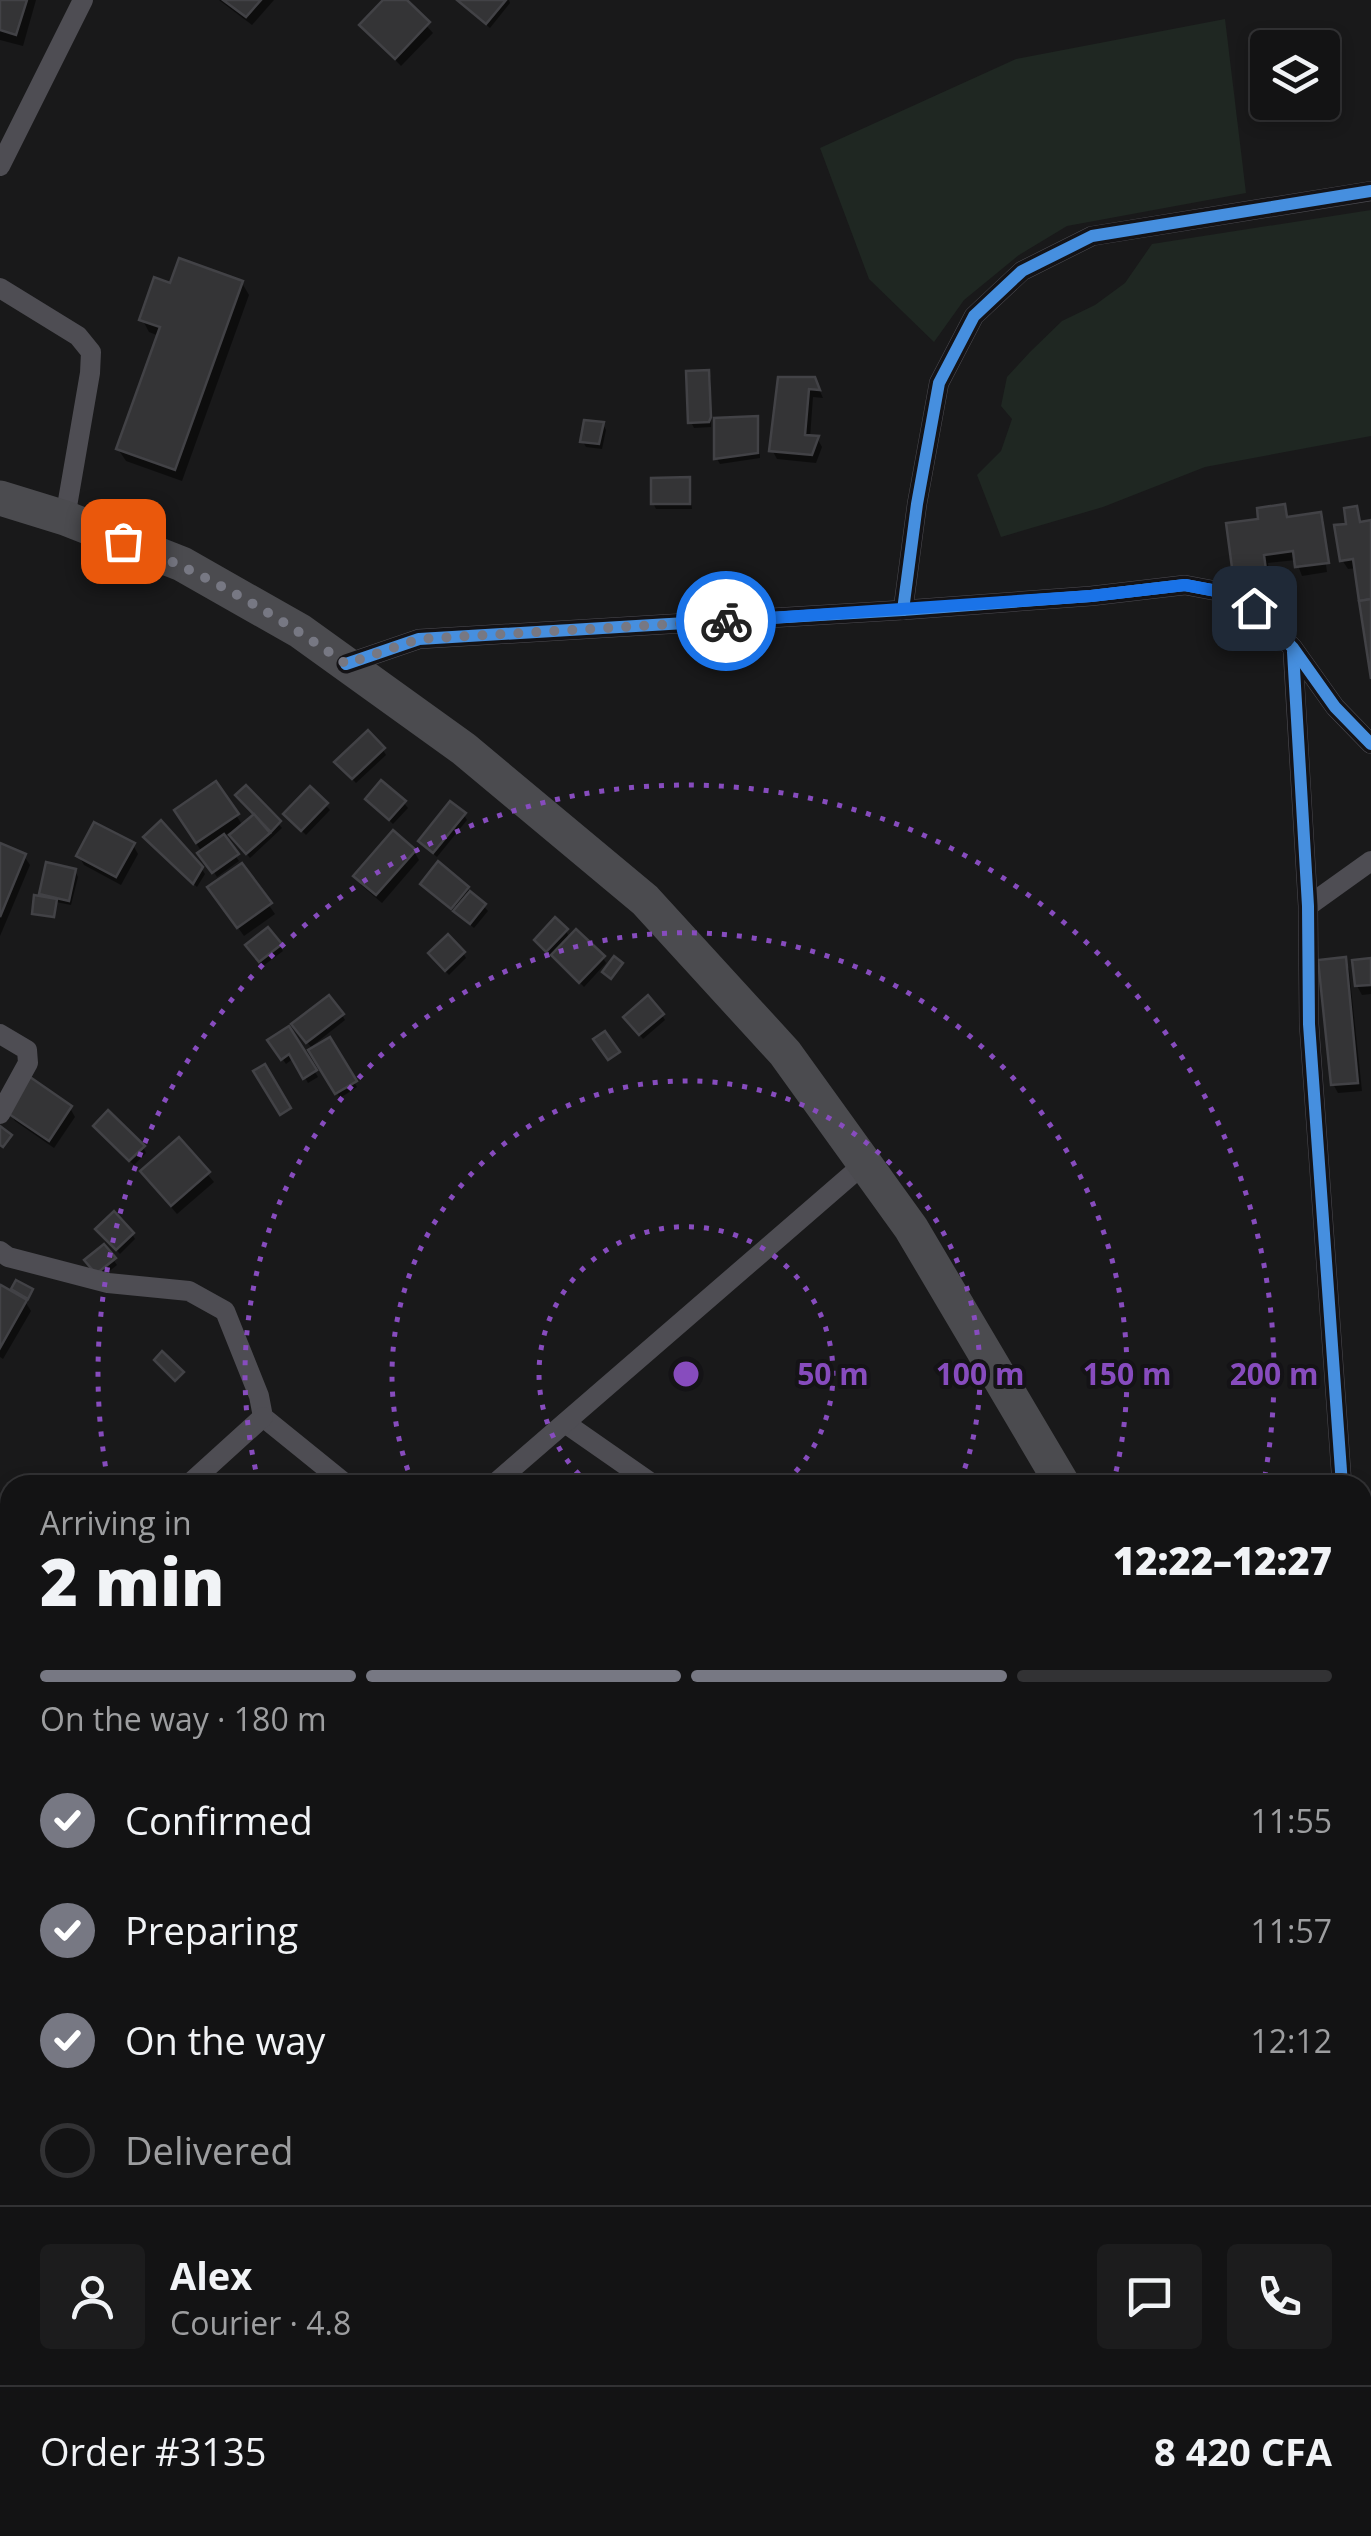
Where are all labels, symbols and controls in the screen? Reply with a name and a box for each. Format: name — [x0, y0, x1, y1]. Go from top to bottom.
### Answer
map controls — [1250, 30, 1340, 120]
button: layers — [1250, 30, 1340, 120]
pin — [81, 499, 166, 584]
icon: bag — [96, 514, 151, 569]
pin — [1212, 566, 1297, 651]
courier — [676, 571, 776, 671]
icon: home — [1227, 581, 1282, 636]
icon: bike — [699, 594, 754, 649]
text: 50 m — [797, 1353, 869, 1394]
text: 100 m — [936, 1353, 1024, 1394]
text: 150 m — [1083, 1353, 1171, 1394]
text: 200 m — [1230, 1353, 1318, 1394]
centre of rings — [668, 1356, 704, 1392]
text: Arriving in — [40, 1501, 192, 1544]
text: 12:22–12:27 — [1113, 1534, 1332, 1586]
text: 2 min — [40, 1537, 225, 1625]
text: On the way · 180 m — [40, 1697, 327, 1740]
icon: check — [40, 1793, 95, 1848]
text: Confirmed — [125, 1794, 313, 1846]
text: 11:55 — [1250, 1799, 1332, 1842]
icon: check — [40, 1903, 95, 1958]
text: Preparing — [125, 1904, 298, 1956]
text: 11:57 — [1250, 1909, 1332, 1952]
icon: check — [40, 2013, 95, 2068]
text: On the way — [125, 2014, 325, 2066]
text: 12:12 — [1250, 2019, 1332, 2062]
text: Delivered — [125, 2124, 294, 2176]
button: person — [40, 2244, 145, 2349]
button: chat — [1097, 2244, 1202, 2349]
button: phone — [1227, 2244, 1332, 2349]
text: Alex — [170, 2249, 252, 2301]
text: Courier · 4.8 — [170, 2301, 351, 2344]
text: Order #3135 — [40, 2425, 267, 2477]
text: 8 420 CFA — [1154, 2425, 1332, 2477]

